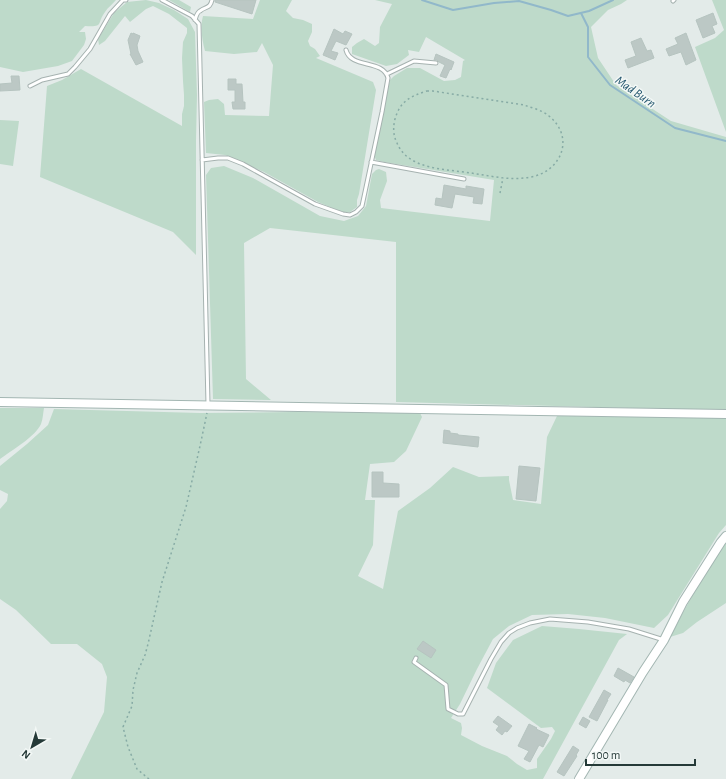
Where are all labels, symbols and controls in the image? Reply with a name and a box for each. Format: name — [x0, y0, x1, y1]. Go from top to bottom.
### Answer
water label: Mad Burn — [613, 74, 658, 111]
north arrow — [12, 727, 52, 767]
scale bar — [586, 741, 695, 767]
text: N — [20, 748, 33, 761]
text: 100 m — [592, 749, 620, 761]

